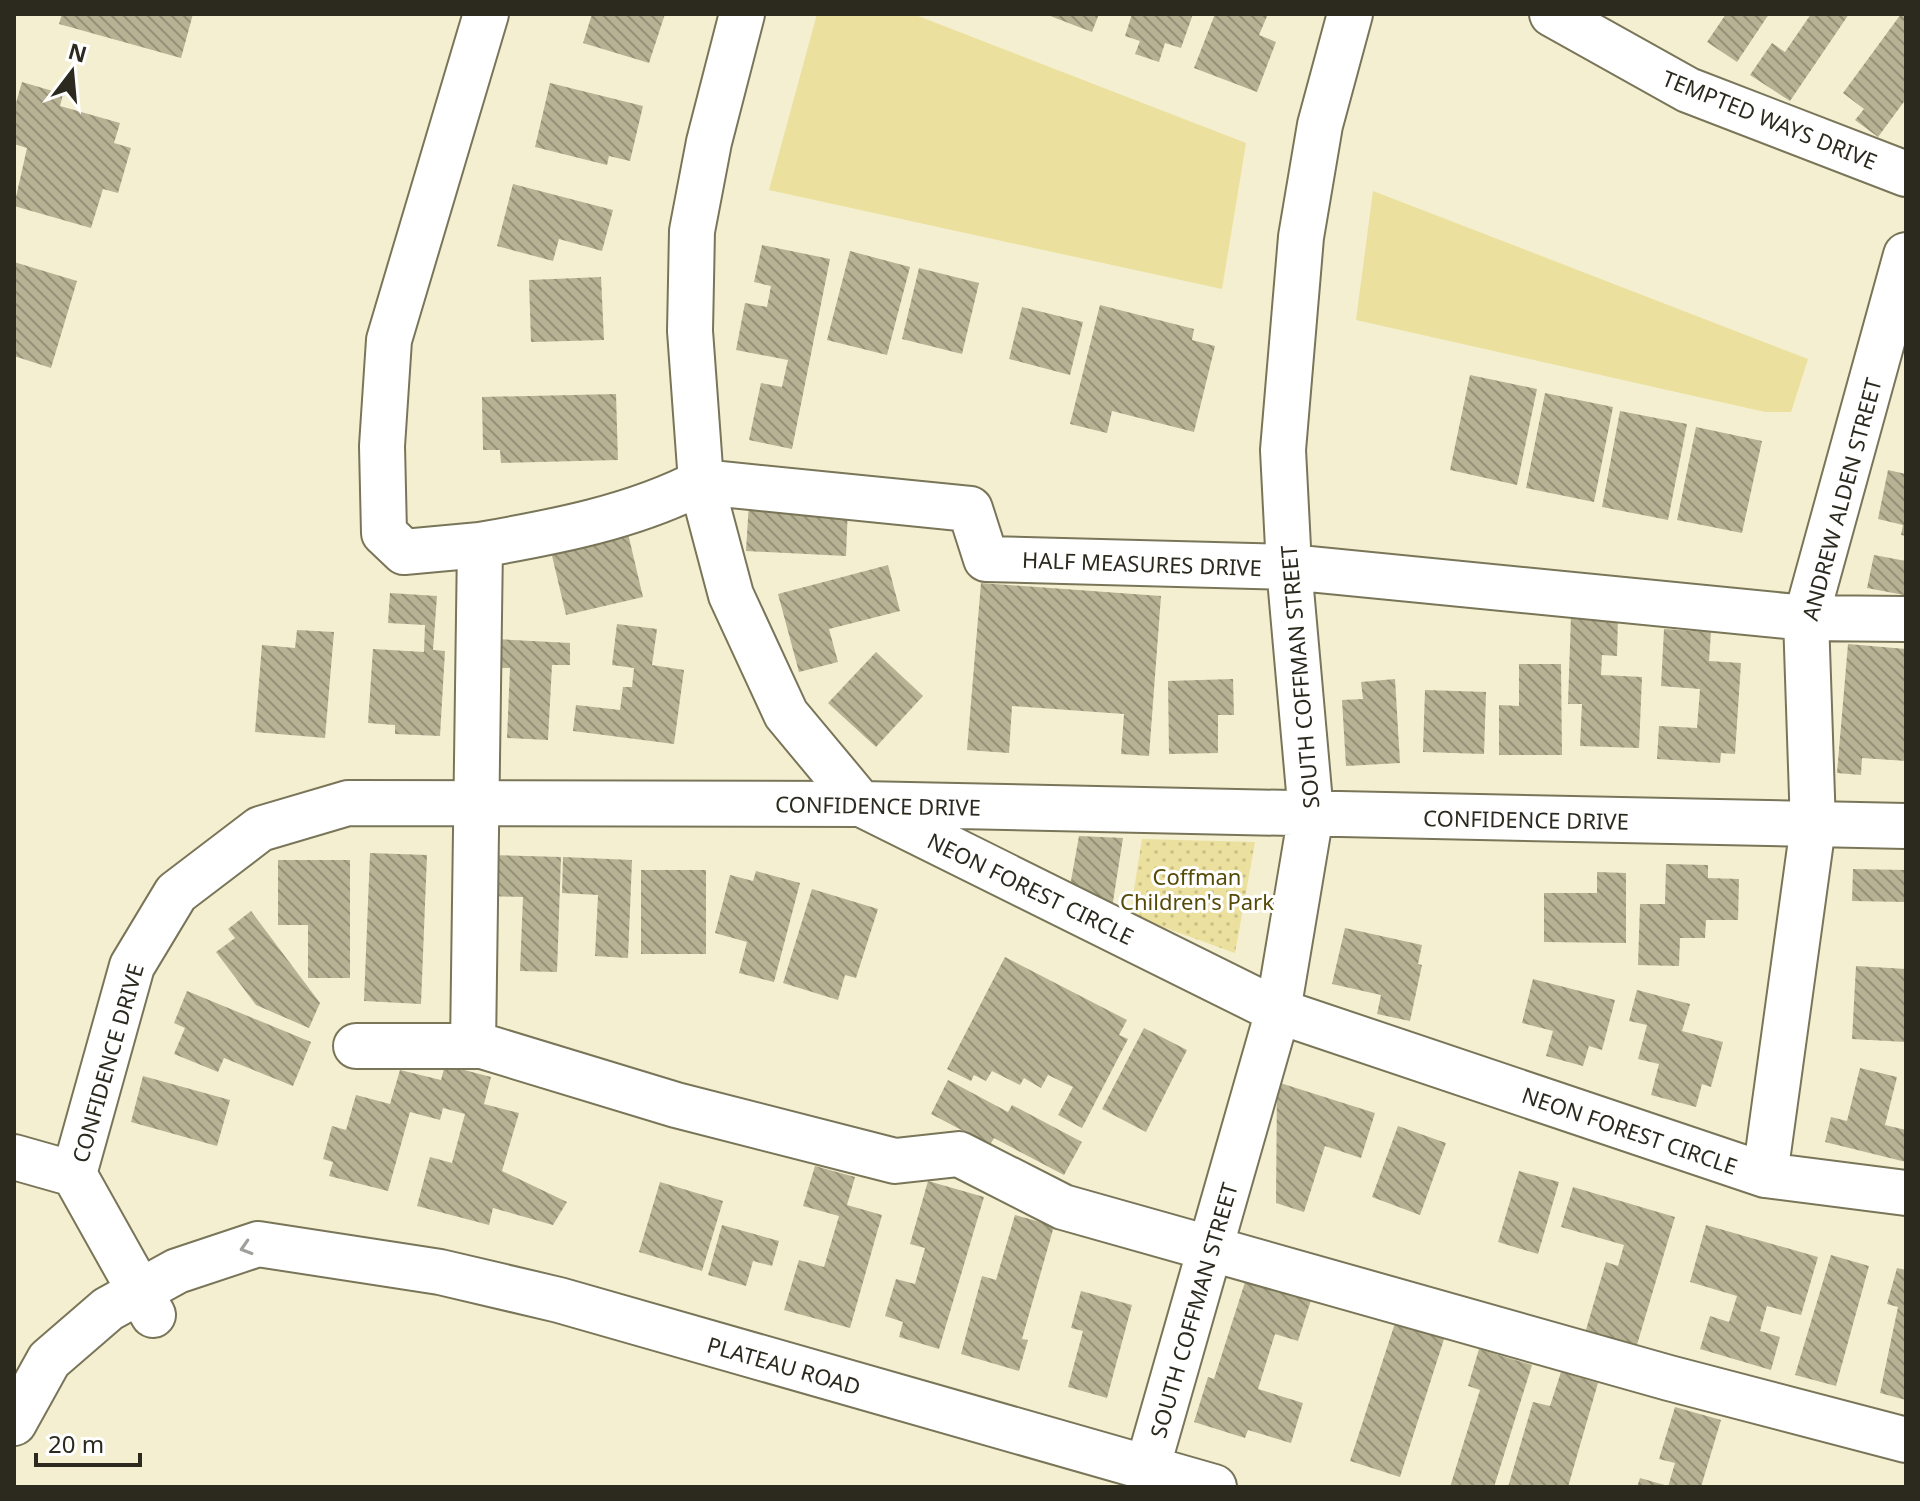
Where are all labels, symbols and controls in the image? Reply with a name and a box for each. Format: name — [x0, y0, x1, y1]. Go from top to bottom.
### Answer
north arrow — [32, 32, 112, 112]
text: N — [65, 35, 91, 69]
street label: TEMPTED WAYS DRIVE — [1658, 62, 1882, 176]
street label: ANDREW ALDEN STREET — [1794, 374, 1888, 624]
street label: HALF MEASURES DRIVE — [1022, 544, 1262, 582]
street label: SOUTH COFFMAN STREET — [1273, 544, 1325, 810]
street label: CONFIDENCE DRIVE — [775, 788, 981, 822]
street label: CONFIDENCE DRIVE — [1423, 802, 1629, 836]
street label: NEON FOREST CIRCLE — [923, 825, 1139, 951]
park label: Coffman Children's Park — [1120, 861, 1274, 916]
street label: CONFIDENCE DRIVE — [64, 960, 150, 1166]
street label: NEON FOREST CIRCLE — [1518, 1079, 1742, 1181]
street label: SOUTH COFFMAN STREET — [1142, 1179, 1244, 1441]
one-way arrow — [240, 1239, 254, 1255]
street label: PLATEAU ROAD — [704, 1329, 864, 1401]
scale bar — [36, 1417, 140, 1467]
text: 20 m — [48, 1427, 104, 1460]

